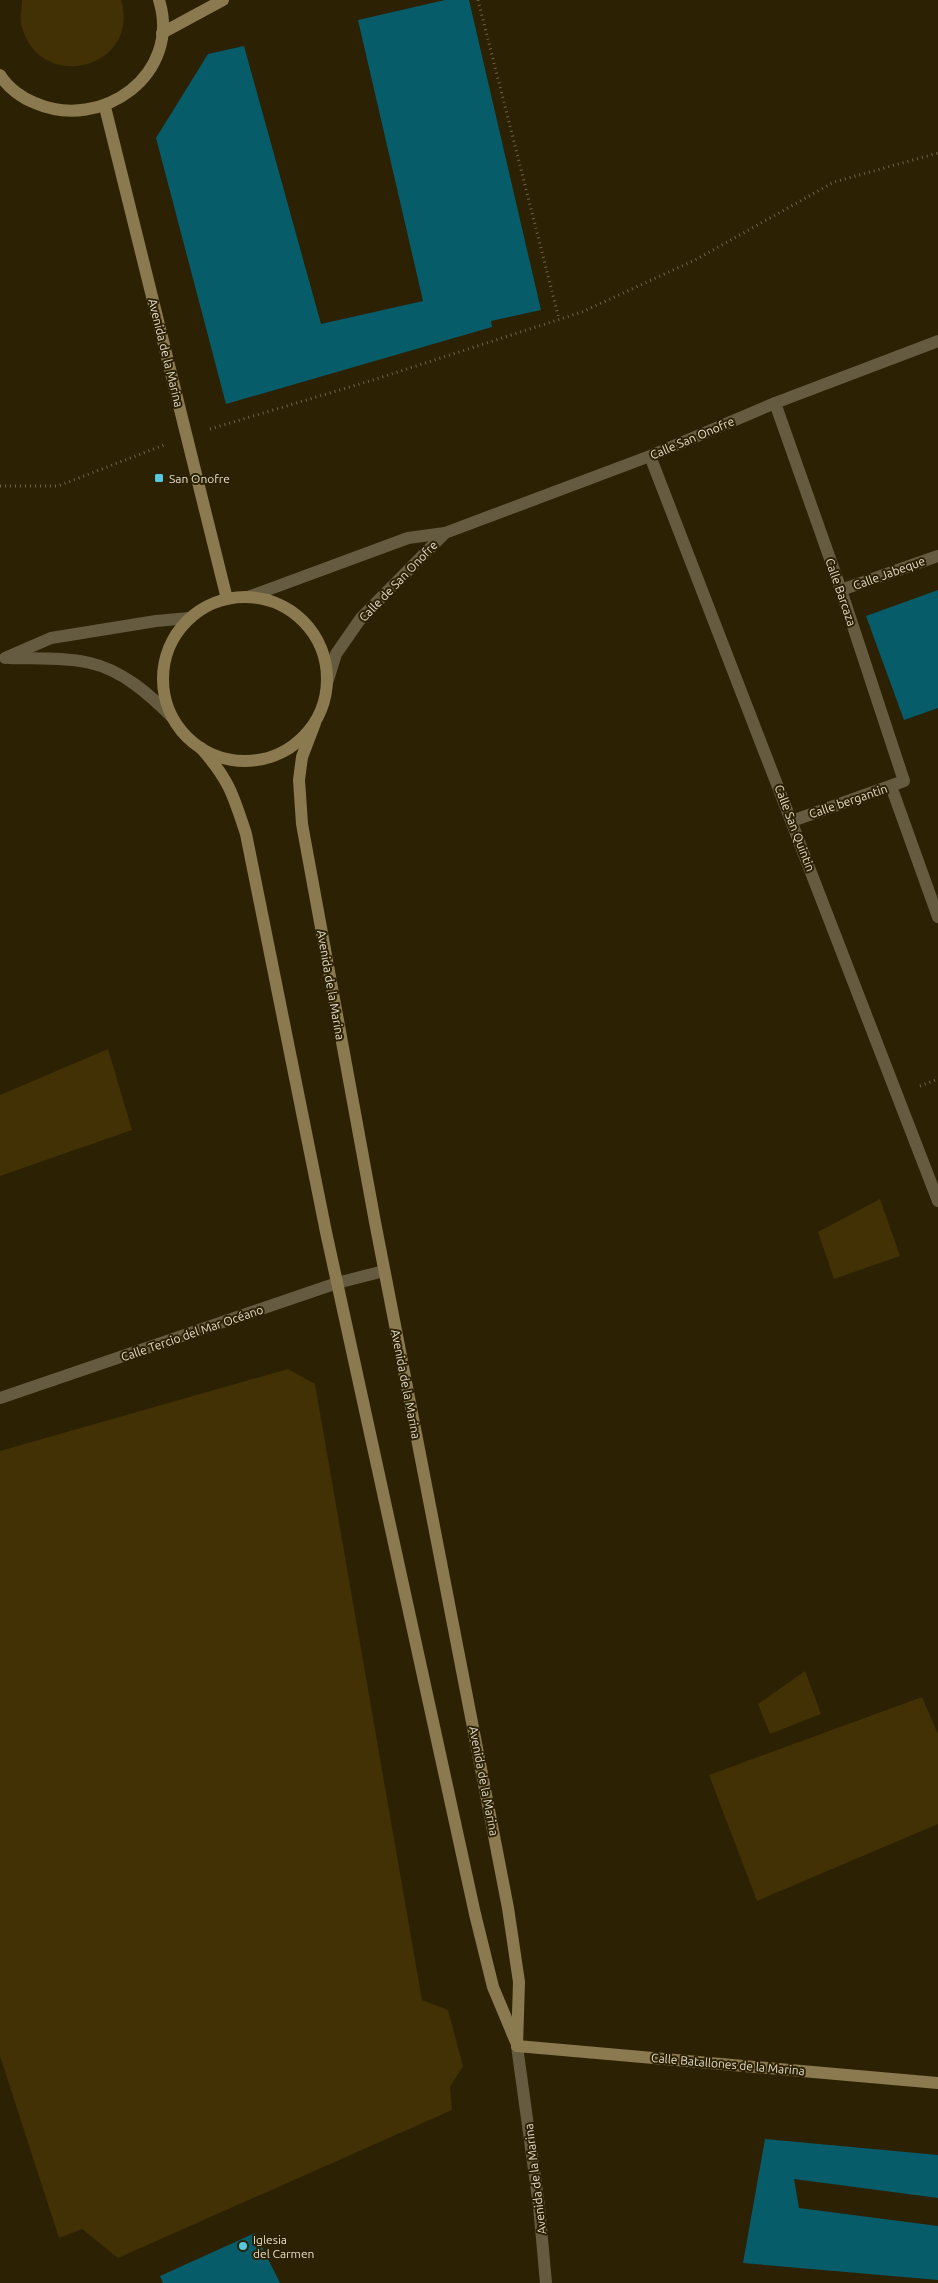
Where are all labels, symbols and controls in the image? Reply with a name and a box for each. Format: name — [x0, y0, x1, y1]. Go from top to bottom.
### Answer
street label: Avenida de la Marina — [146, 297, 186, 409]
street label: Calle San Onofre — [648, 414, 736, 462]
marker: San Onofre — [153, 472, 165, 484]
place label: San Onofre — [169, 472, 230, 485]
street label: Calle de San Onofre — [356, 538, 440, 624]
street label: Calle Jabeque — [851, 554, 927, 592]
street label: Calle Barcaza — [823, 556, 859, 628]
street label: Calle bergantin — [807, 782, 889, 820]
street label: Calle San Quintin — [773, 783, 817, 873]
street label: Avenida de la Marina — [315, 929, 347, 1041]
street label: Calle Tercio del Mar Océano — [119, 1302, 265, 1364]
street label: Avenida de la Marina — [389, 1328, 423, 1440]
street label: Avenida de la Marina — [467, 1725, 501, 1837]
street label: Calle Batallones de la Marina — [651, 2051, 805, 2077]
street label: Avenida de la Marina — [522, 2123, 548, 2235]
place label: Iglesia del Carmen — [253, 2233, 314, 2260]
marker: Iglesia del Carmen — [237, 2240, 249, 2252]

